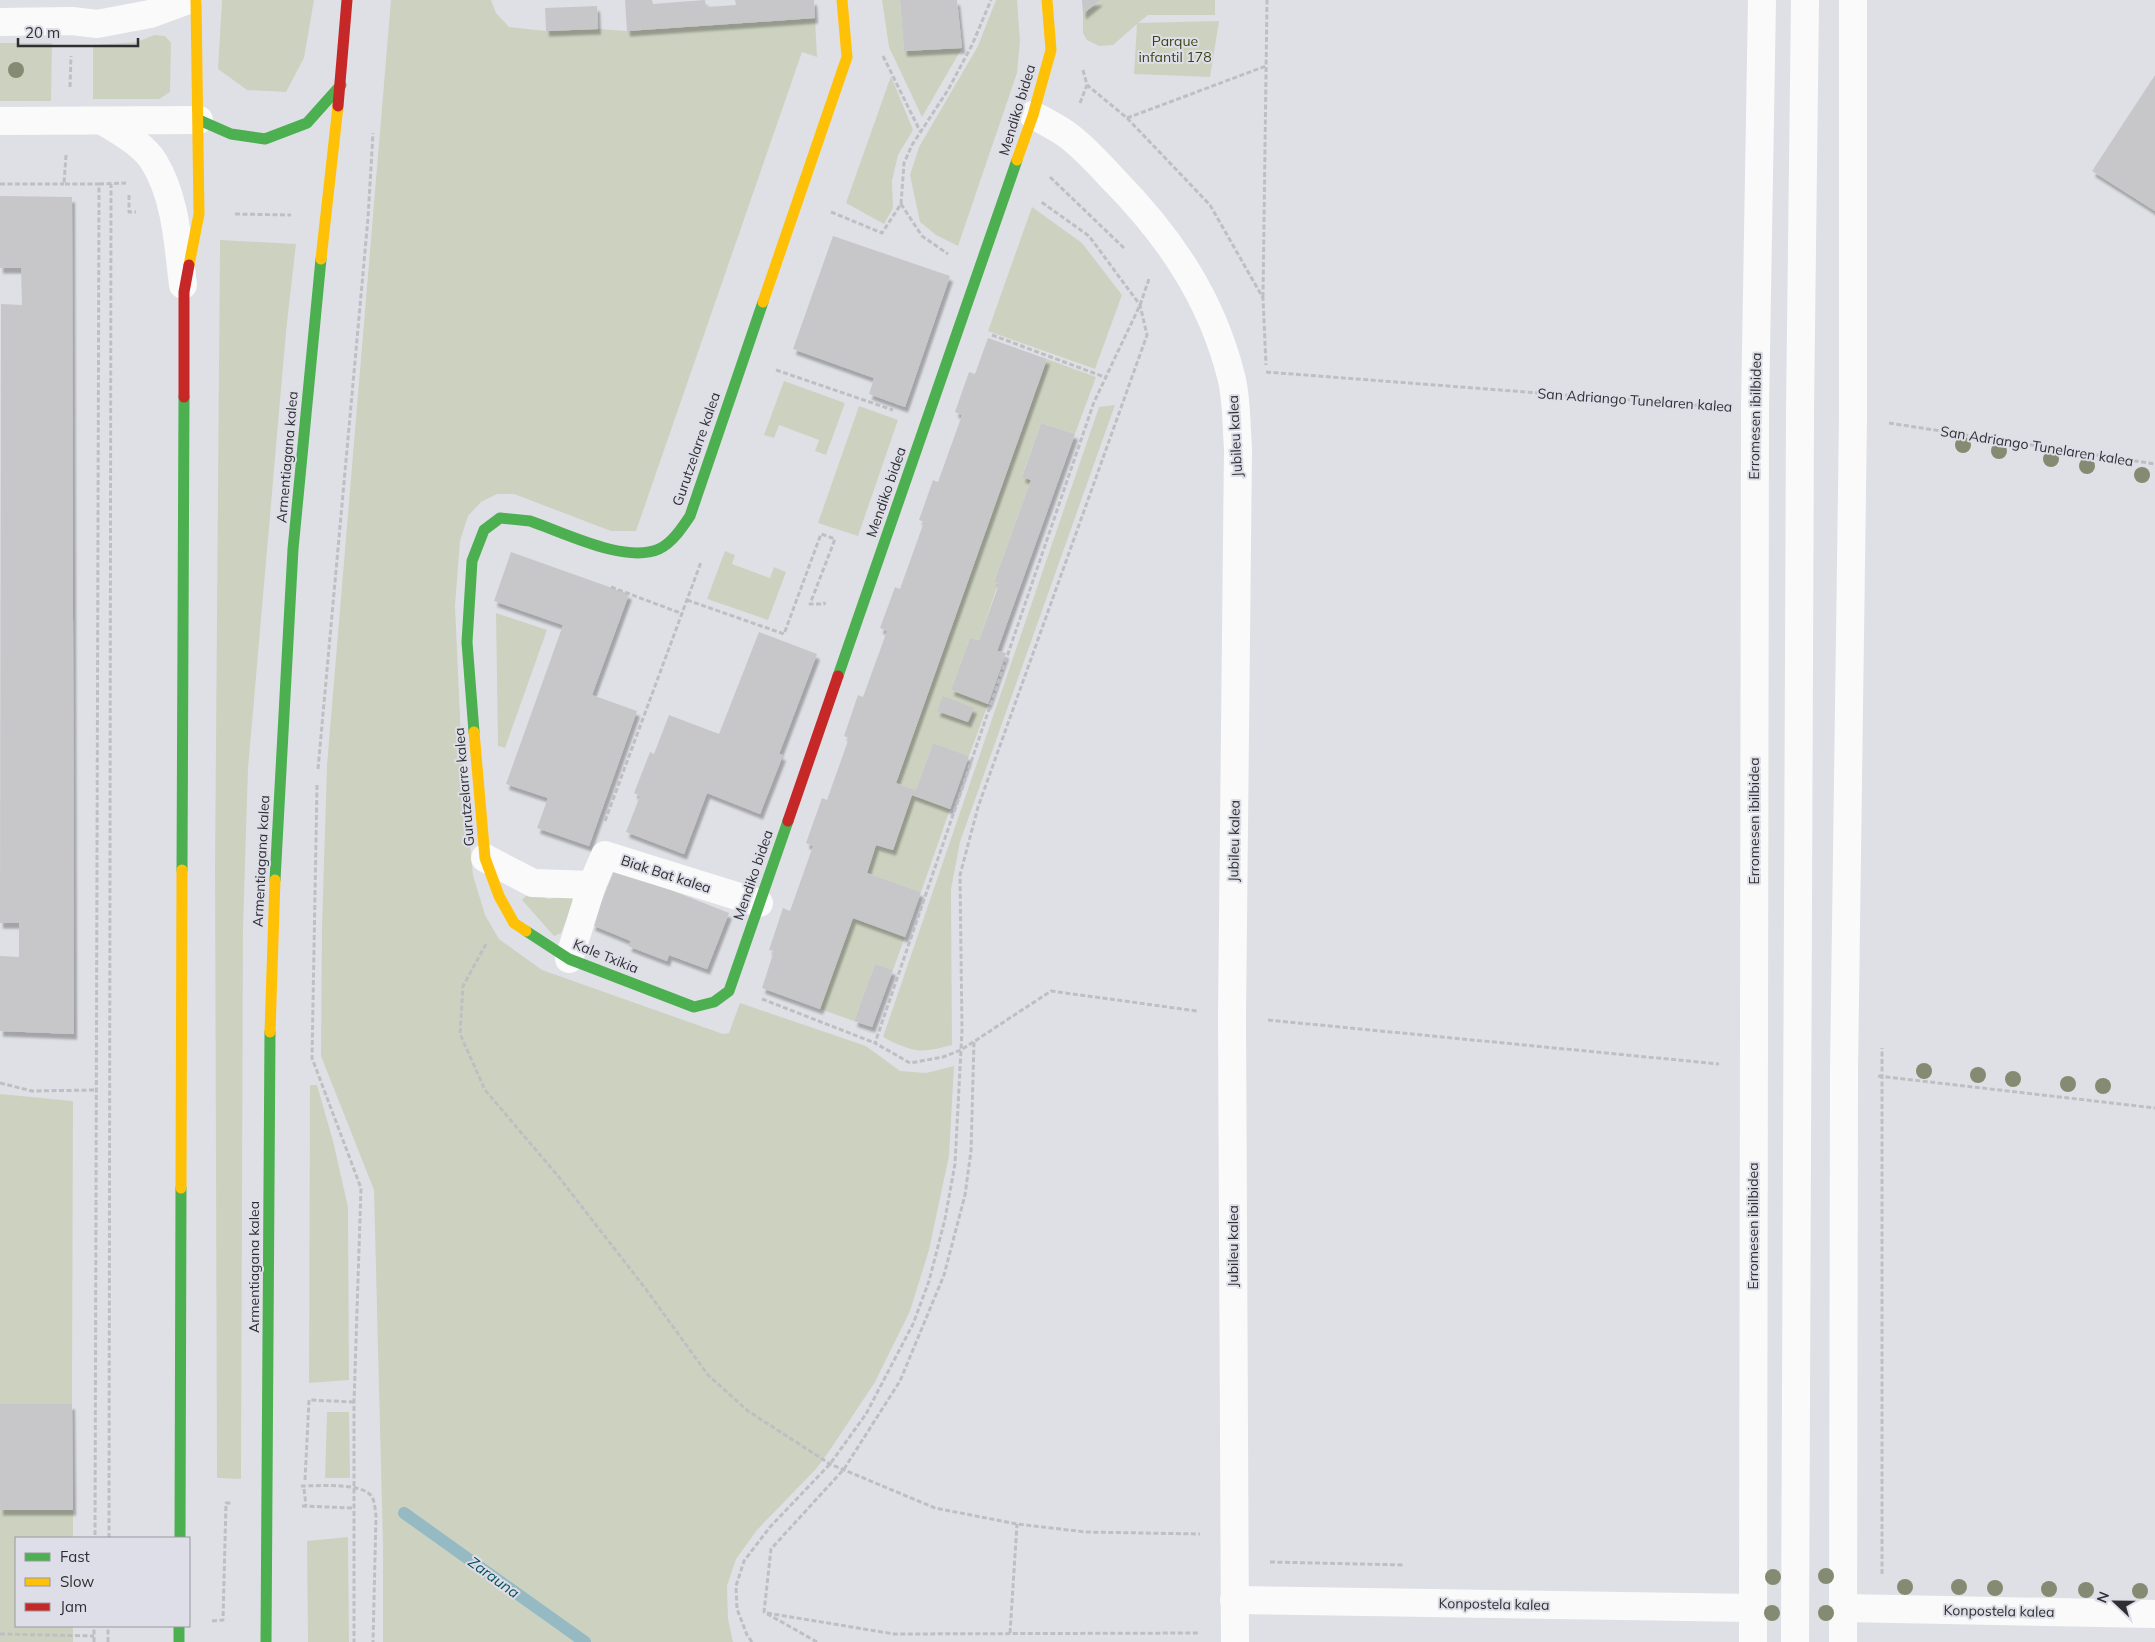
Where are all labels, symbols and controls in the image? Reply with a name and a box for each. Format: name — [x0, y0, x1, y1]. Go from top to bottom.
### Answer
scale bar — [18, 15, 138, 47]
text: 20 m — [25, 23, 60, 42]
park label: Parque infantil 178 — [1138, 32, 1212, 66]
street label: Mendiko bidea — [995, 62, 1039, 158]
street label: Erromesen ibilbidea — [1745, 352, 1765, 480]
street label: San Adriango Tunelaren kalea — [1537, 384, 1733, 416]
street label: Armentiagana kalea — [272, 390, 302, 524]
street label: Gurutzelarre kalea — [668, 390, 724, 508]
street label: Jubileu kalea — [1224, 395, 1246, 477]
street label: San Adriango Tunelaren kalea — [1939, 422, 2135, 470]
street label: Mendiko bidea — [862, 444, 910, 540]
street label: Gurutzelarre kalea — [450, 727, 478, 847]
street label: Erromesen ibilbidea — [1745, 757, 1763, 885]
street label: Armentiagana kalea — [249, 795, 273, 927]
street label: Jubileu kalea — [1224, 800, 1244, 882]
street label: Mendiko bidea — [729, 827, 777, 923]
street label: Biak Bat kalea — [619, 851, 713, 897]
street label: Kale Txikia — [571, 935, 641, 977]
street label: Erromesen ibilbidea — [1744, 1162, 1762, 1290]
street label: Armentiagana kalea — [245, 1201, 263, 1333]
street label: Jubileu kalea — [1224, 1205, 1242, 1287]
legend — [15, 1537, 190, 1627]
text: Fast — [60, 1547, 90, 1566]
water label: Zarauna — [465, 1552, 523, 1602]
text: Slow — [60, 1572, 94, 1591]
north arrow — [2090, 1577, 2140, 1627]
text: N — [2093, 1589, 2113, 1605]
street label: Konpostela kalea — [1438, 1594, 1550, 1614]
text: Jam — [60, 1597, 87, 1616]
street label: Konpostela kalea — [1943, 1601, 2055, 1621]

